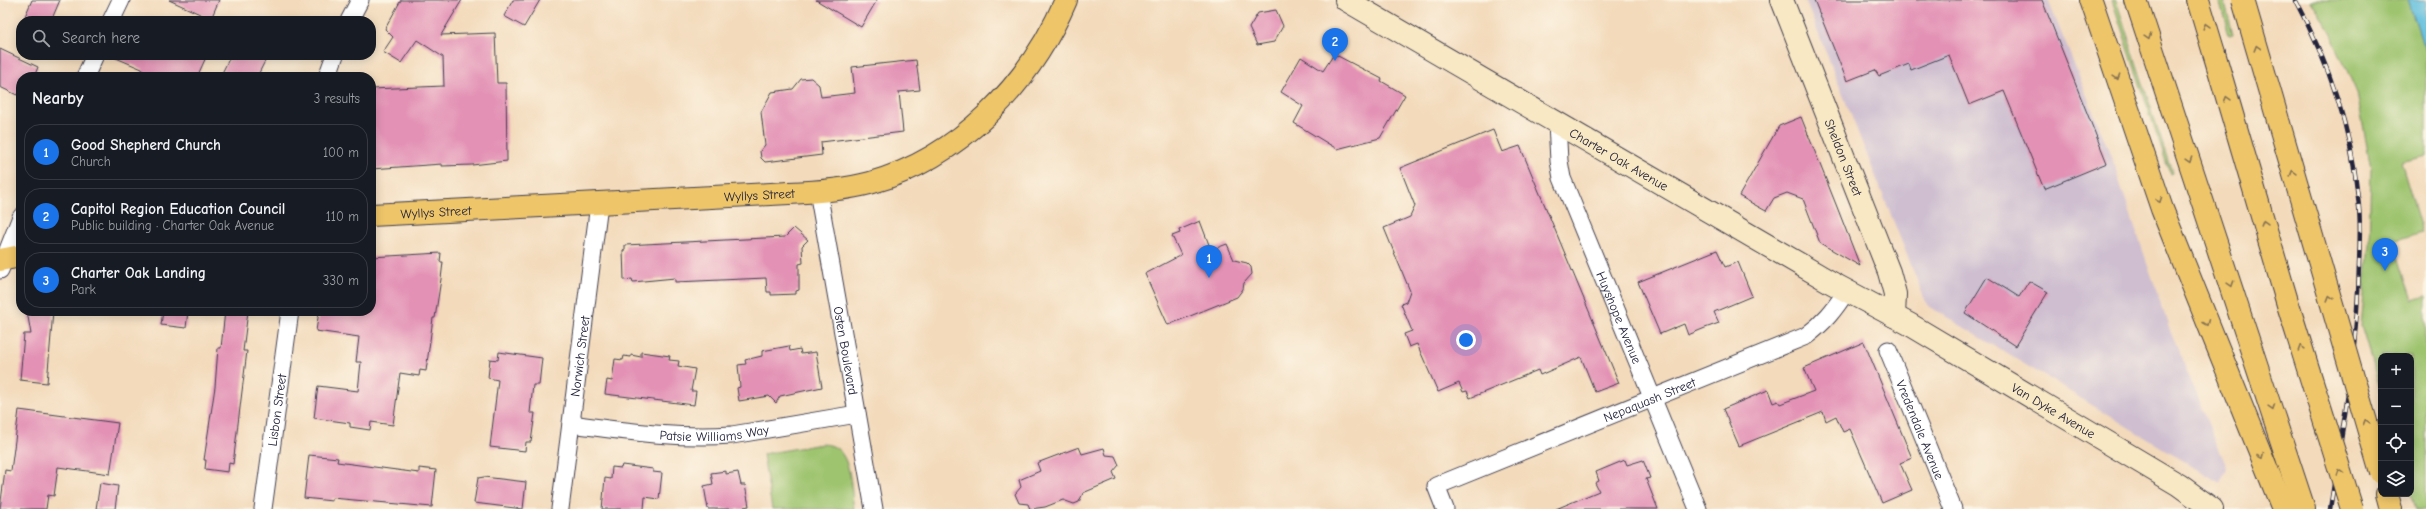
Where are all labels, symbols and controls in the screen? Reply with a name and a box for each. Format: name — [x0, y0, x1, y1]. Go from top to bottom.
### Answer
search box — [16, 16, 376, 60]
one-way arrow — [2202, 23, 2211, 30]
icon: search — [30, 27, 52, 49]
pin: 2 — [1322, 28, 1348, 61]
text: Search here — [62, 29, 140, 47]
one-way arrow — [2143, 33, 2152, 40]
one-way arrow — [2253, 45, 2262, 52]
one-way arrow — [2112, 73, 2121, 80]
text: Nearby — [32, 89, 83, 108]
text: 3 results — [314, 91, 360, 106]
one-way arrow — [2223, 95, 2232, 102]
street label: Sheldon Street — [1822, 117, 1866, 199]
street label: Charter Oak Avenue — [1567, 124, 1671, 194]
text: Good Shepherd Church — [71, 136, 221, 154]
text: 1 — [43, 145, 49, 160]
text: 100 m — [323, 145, 359, 160]
text: Church — [71, 154, 111, 169]
one-way arrow — [2185, 157, 2193, 164]
one-way arrow — [2289, 169, 2298, 176]
street label: Wyllys Street — [724, 185, 796, 204]
one-way arrow — [2154, 196, 2163, 203]
text: Capitol Region Education Council — [71, 200, 285, 218]
street label: Wyllys Street — [400, 202, 473, 221]
text: 2 — [43, 209, 49, 224]
text: 110 m — [326, 209, 359, 224]
text: Public building · Charter Oak Avenue — [71, 218, 274, 233]
one-way arrow — [2260, 220, 2269, 227]
pin: 3 — [2372, 238, 2398, 271]
pin: 1 — [1196, 245, 1222, 278]
text: Charter Oak Landing — [71, 264, 206, 282]
street label: Huyshope Avenue — [1594, 269, 1645, 366]
text: 3 — [43, 273, 49, 288]
text: 330 m — [323, 273, 359, 288]
one-way arrow — [2226, 280, 2234, 287]
text: Park — [71, 282, 96, 297]
one-way arrow — [2326, 294, 2335, 301]
street label: Osten Boulevard — [831, 305, 861, 396]
street label: Norwich Street — [567, 314, 592, 398]
one-way arrow — [2202, 319, 2210, 326]
your location — [1456, 330, 1476, 350]
one-way arrow — [2297, 345, 2306, 352]
map controls — [2378, 353, 2414, 497]
button: + — [2378, 353, 2414, 389]
street label: Lisbon Street — [264, 372, 289, 447]
street label: Nepaquash Street — [1601, 374, 1699, 425]
street label: Vredendale Avenue — [1894, 378, 1948, 482]
street label: Van Dyke Avenue — [2009, 379, 2099, 441]
button: − — [2378, 389, 2414, 425]
one-way arrow — [2267, 403, 2276, 410]
one-way arrow — [2362, 419, 2371, 426]
street label: Patsie Williams Way — [659, 421, 770, 444]
button: locate — [2378, 425, 2414, 461]
one-way arrow — [2256, 452, 2264, 459]
button: layers — [2378, 461, 2414, 497]
one-way arrow — [2336, 469, 2345, 476]

